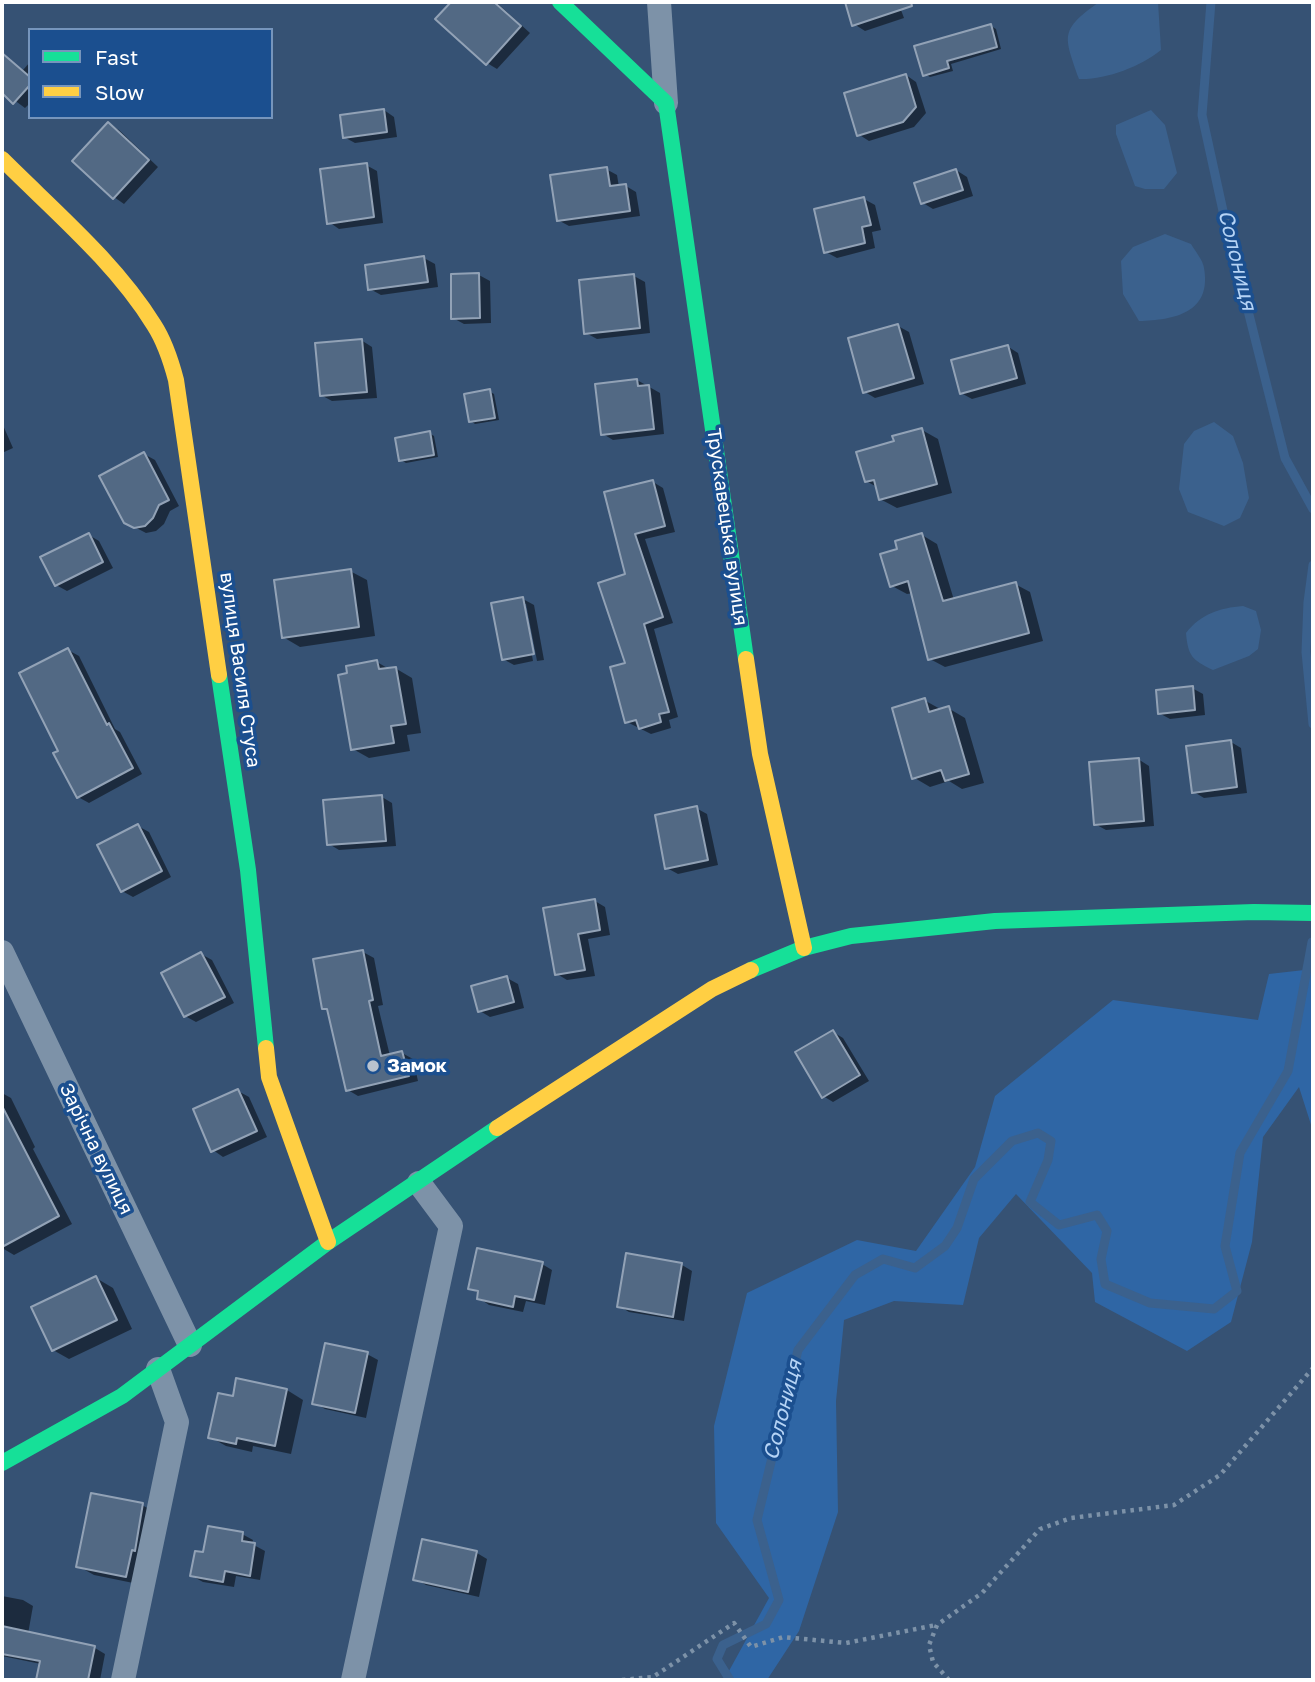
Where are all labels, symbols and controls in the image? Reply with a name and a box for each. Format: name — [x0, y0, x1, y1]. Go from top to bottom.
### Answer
legend — [28, 28, 273, 119]
text: Fast — [95, 44, 138, 70]
text: Slow — [95, 79, 144, 105]
water label: Солониця — [1212, 207, 1262, 313]
street label: Трускавецька вулиця — [702, 427, 752, 627]
street label: вулиця Василя Стуса — [215, 571, 265, 769]
place label: Замок — [387, 1055, 447, 1077]
marker: Замок — [365, 1058, 381, 1074]
street label: Зарічна вулиця — [54, 1080, 138, 1218]
water label: Солониця — [758, 1357, 808, 1463]

